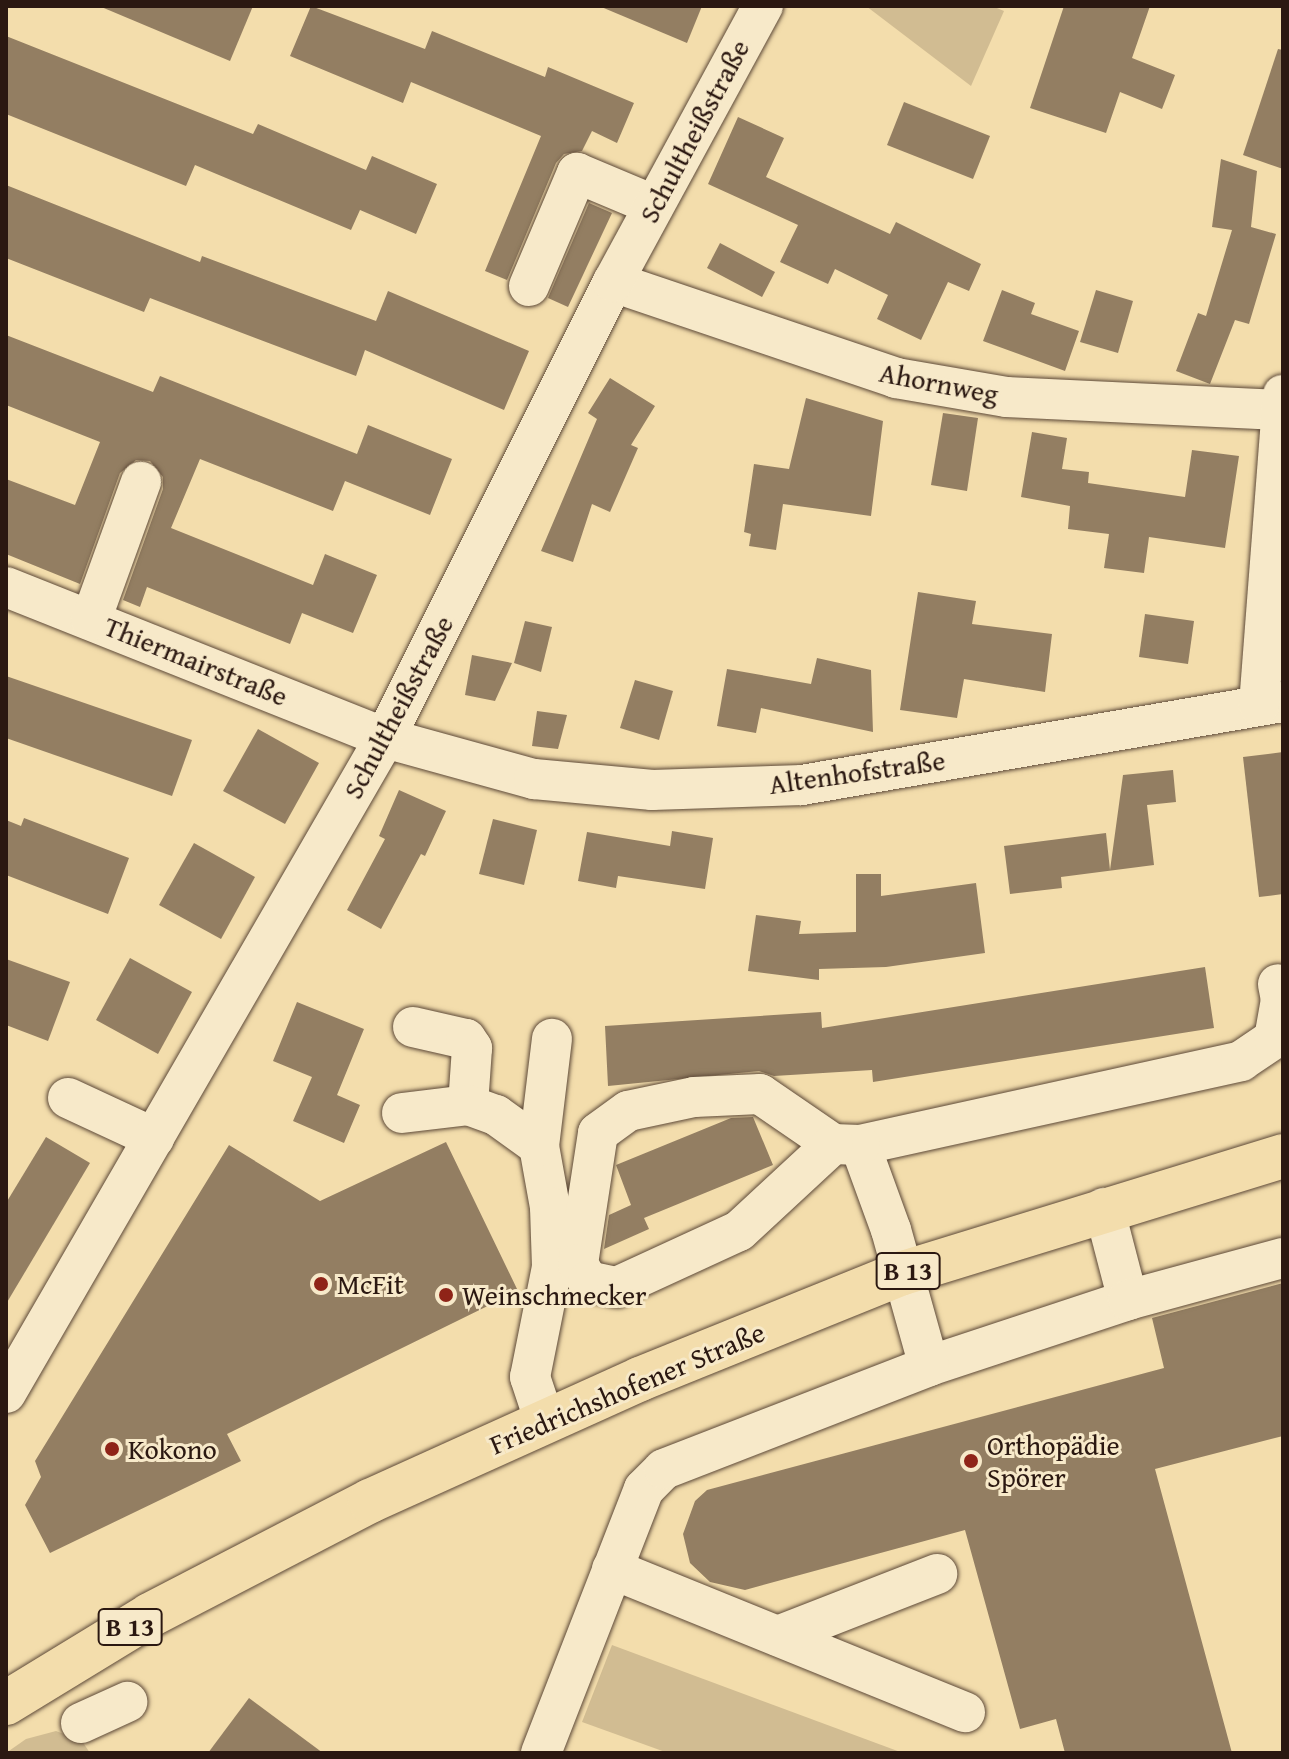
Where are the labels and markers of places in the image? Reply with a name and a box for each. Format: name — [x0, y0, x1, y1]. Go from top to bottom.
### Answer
place label: McFit — [337, 1267, 404, 1301]
marker: McFit — [312, 1275, 330, 1293]
place label: Weinschmecker — [462, 1278, 647, 1312]
marker: Weinschmecker — [437, 1286, 455, 1304]
place label: Orthopädie Spörer — [987, 1428, 1120, 1494]
place label: Kokono — [128, 1432, 217, 1466]
marker: Kokono — [103, 1440, 121, 1458]
marker: Orthopädie Spörer — [962, 1452, 980, 1470]

